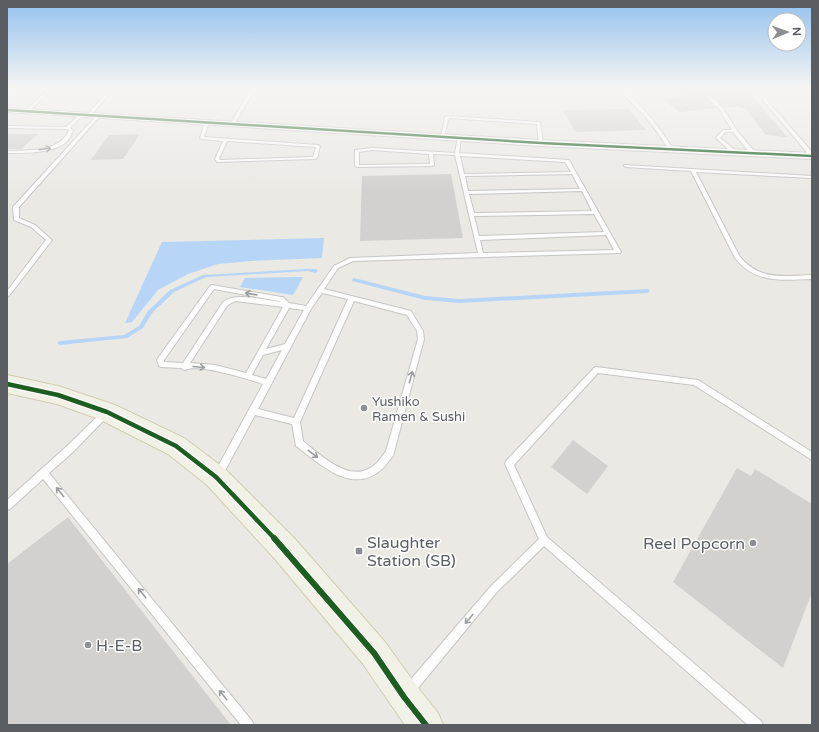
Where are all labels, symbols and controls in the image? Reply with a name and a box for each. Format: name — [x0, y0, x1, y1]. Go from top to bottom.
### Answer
north arrow — [767, 12, 807, 52]
text: N — [790, 27, 803, 36]
one-way arrow — [38, 145, 51, 152]
one-way arrow — [245, 290, 258, 298]
one-way arrow — [192, 363, 205, 370]
one-way arrow — [408, 370, 415, 383]
place label: Yushiko Ramen & Sushi — [372, 394, 465, 425]
marker: Yushiko Ramen & Sushi — [359, 403, 369, 413]
one-way arrow — [308, 449, 319, 458]
one-way arrow — [56, 487, 64, 498]
place label: Slaughter Station (SB) — [367, 533, 456, 571]
place label: Reel Popcorn — [643, 534, 745, 554]
marker: Reel Popcorn — [748, 538, 758, 548]
marker: Slaughter Station (SB) — [354, 546, 364, 556]
one-way arrow — [137, 588, 146, 599]
one-way arrow — [465, 613, 474, 624]
place label: H-E-B — [96, 636, 142, 656]
marker: H-E-B — [83, 640, 93, 650]
one-way arrow — [219, 689, 228, 700]

